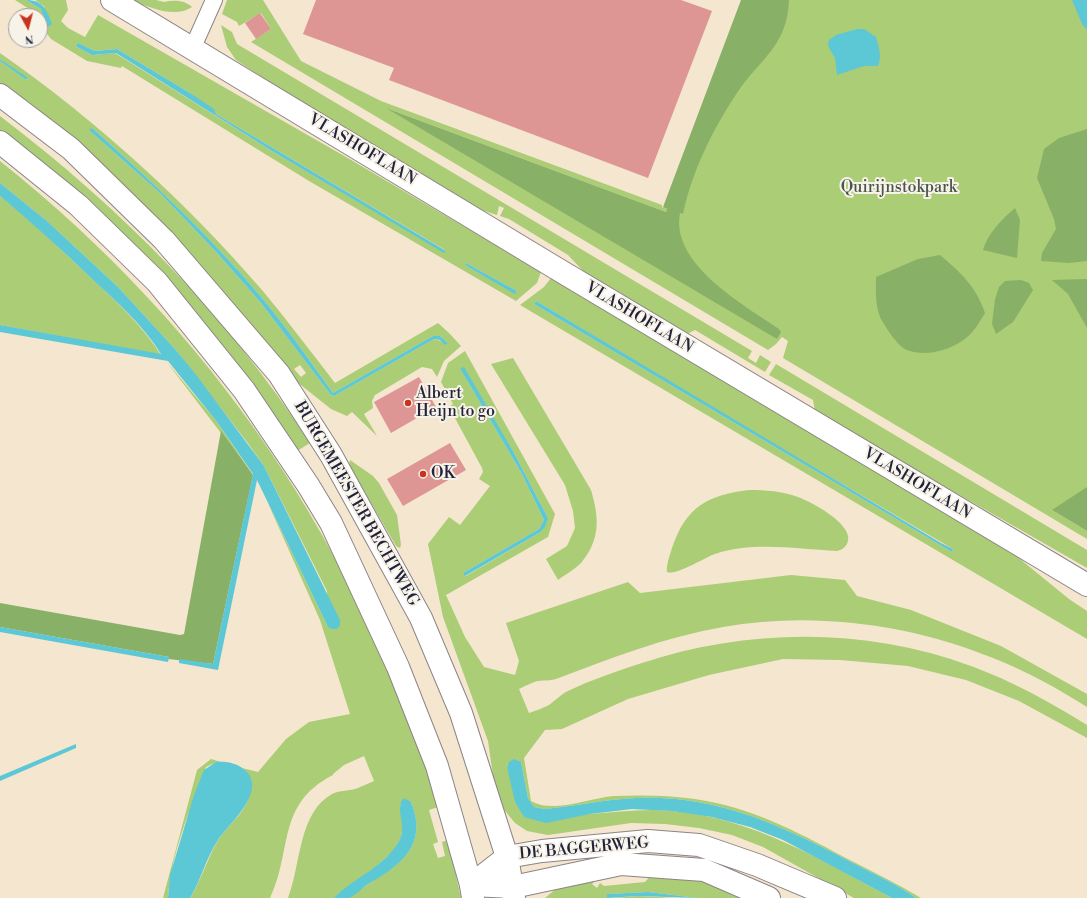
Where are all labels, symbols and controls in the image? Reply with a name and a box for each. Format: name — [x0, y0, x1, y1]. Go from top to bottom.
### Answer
north arrow — [8, 8, 48, 48]
text: N — [24, 31, 35, 46]
street label: VLASHOFLAAN — [305, 110, 419, 190]
park label: Quirijnstokpark — [841, 178, 957, 198]
street label: VLASHOFLAAN — [582, 278, 696, 358]
place label: Albert Heijn to go — [416, 384, 495, 422]
street label: BURGEMEESTER BECHTWEG — [289, 398, 423, 610]
marker: Albert Heijn to go — [403, 398, 413, 408]
street label: VLASHOFLAAN — [860, 444, 974, 524]
place label: OK — [431, 464, 455, 484]
marker: OK — [418, 469, 428, 479]
street label: DE BAGGERWEG — [518, 834, 650, 864]

